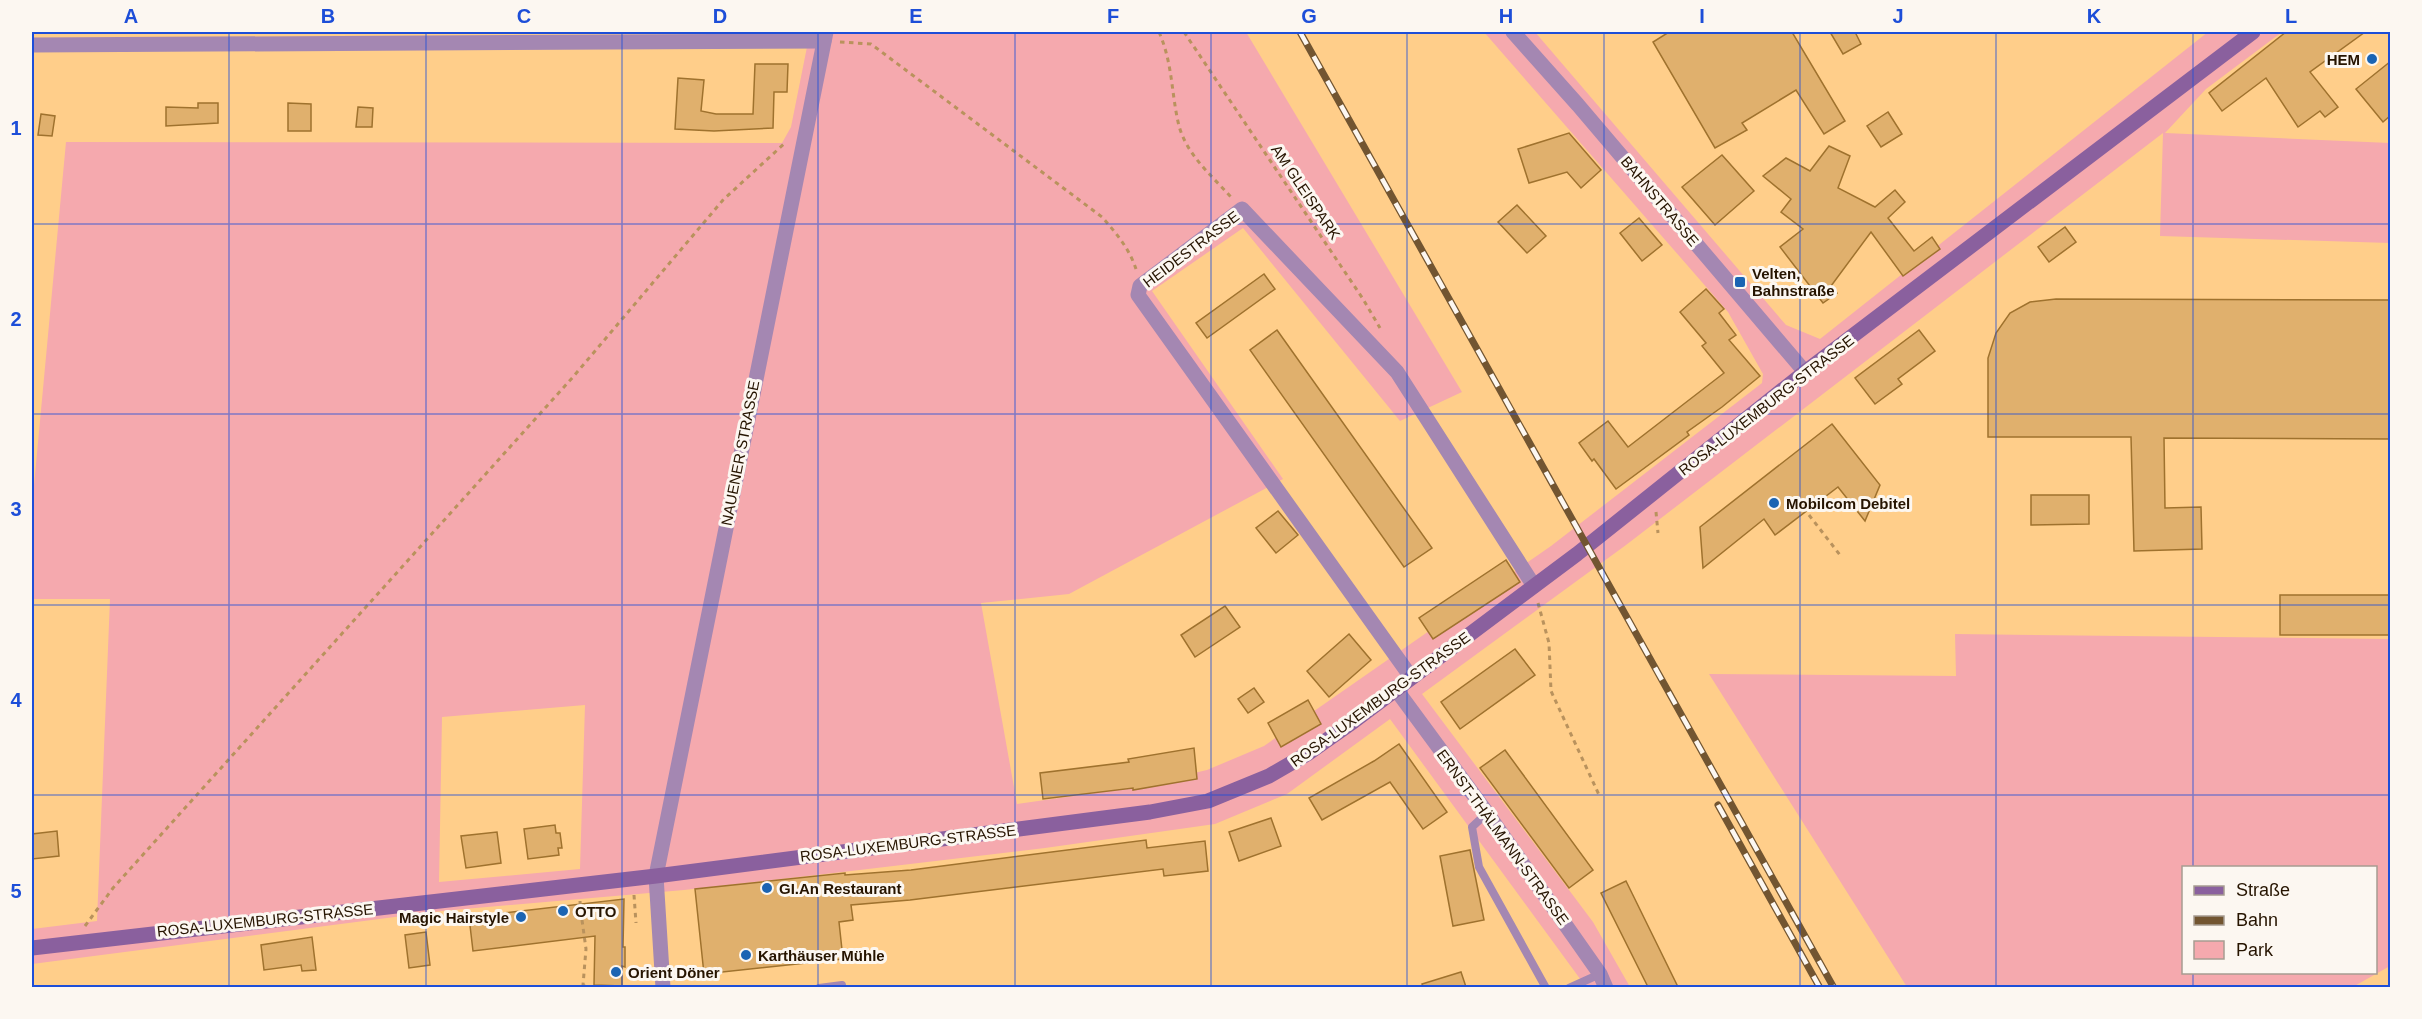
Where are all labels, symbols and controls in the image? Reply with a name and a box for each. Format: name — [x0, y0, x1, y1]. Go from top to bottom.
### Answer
text: A — [124, 5, 138, 27]
text: B — [321, 5, 335, 27]
text: C — [517, 5, 531, 27]
text: D — [713, 5, 727, 27]
text: E — [909, 5, 923, 27]
text: F — [1107, 5, 1119, 27]
text: G — [1301, 5, 1317, 27]
text: H — [1499, 5, 1513, 27]
text: I — [1699, 5, 1705, 27]
text: J — [1892, 5, 1904, 27]
text: K — [2087, 5, 2102, 27]
text: L — [2285, 5, 2297, 27]
place label: HEM — [2327, 51, 2360, 68]
marker: HEM — [2365, 52, 2379, 66]
text: 1 — [10, 117, 22, 139]
street label: AM GLEISPARK — [1268, 141, 1344, 243]
street label: BAHNSTRASSE — [1618, 153, 1702, 249]
street label: HEIDESTRASSE — [1140, 207, 1242, 291]
place label: Velten, Bahnstraße — [1752, 265, 1835, 299]
marker: Velten, Bahnstraße — [1733, 275, 1747, 289]
text: 2 — [10, 308, 22, 330]
street label: ROSA-LUXEMBURG-STRASSE — [1675, 331, 1857, 479]
street label: NAUENER STRASSE — [718, 379, 762, 527]
place label: Mobilcom Debitel — [1786, 495, 1910, 512]
marker: Mobilcom Debitel — [1767, 496, 1781, 510]
text: 3 — [10, 498, 22, 520]
street label: ROSA-LUXEMBURG-STRASSE — [1287, 628, 1473, 770]
text: 4 — [10, 689, 22, 711]
street label: ERNST-THÄLMANN-STRASSE — [1434, 746, 1572, 928]
street label: ROSA-LUXEMBURG-STRASSE — [799, 821, 1017, 865]
legend — [2182, 866, 2377, 974]
text: 5 — [10, 880, 22, 902]
place label: GI.An Restaurant — [779, 880, 902, 897]
text: Straße — [2236, 880, 2290, 900]
marker: GI.An Restaurant — [760, 881, 774, 895]
street label: ROSA-LUXEMBURG-STRASSE — [156, 900, 374, 940]
place label: OTTO — [575, 903, 617, 920]
marker: OTTO — [556, 904, 570, 918]
place label: Magic Hairstyle — [399, 909, 509, 926]
marker: Magic Hairstyle — [514, 910, 528, 924]
text: Bahn — [2236, 910, 2278, 930]
text: Park — [2236, 940, 2274, 960]
place label: Karthäuser Mühle — [758, 947, 885, 964]
marker: Karthäuser Mühle — [739, 948, 753, 962]
place label: Orient Döner — [628, 964, 720, 981]
marker: Orient Döner — [609, 965, 623, 979]

